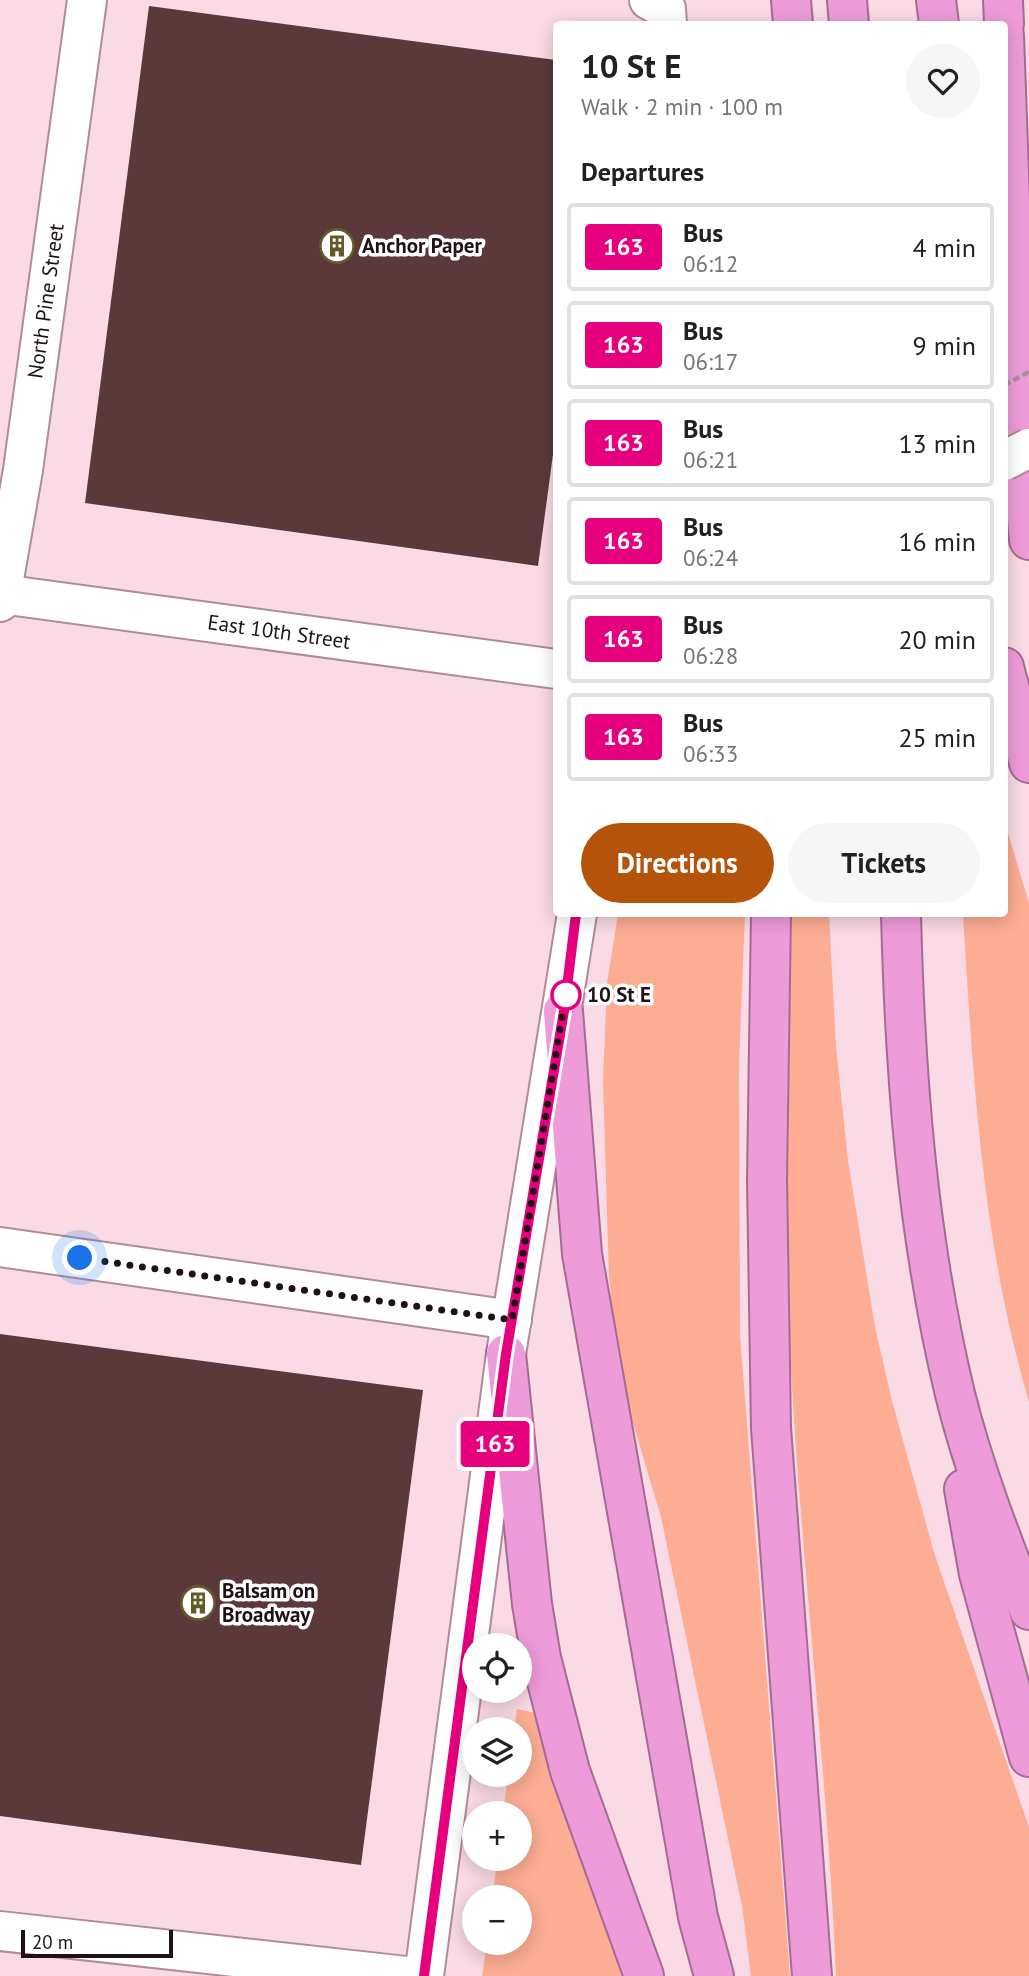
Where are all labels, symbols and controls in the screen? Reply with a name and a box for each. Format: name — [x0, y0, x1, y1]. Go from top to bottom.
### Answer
text: 10 St E — [581, 44, 681, 87]
button: heart — [906, 44, 980, 118]
text: Walk · 2 min · 100 m — [581, 92, 783, 121]
text: Departures — [581, 155, 704, 188]
text: Bus — [683, 216, 723, 249]
street label: North Pine Street — [21, 222, 70, 380]
building icon: Anchor Paper — [318, 227, 356, 265]
text: 163 — [603, 231, 644, 262]
text: 4 min — [913, 231, 976, 264]
place label: Anchor Paper — [362, 232, 482, 259]
text: 06:12 — [683, 249, 738, 278]
text: Bus — [683, 314, 723, 347]
text: 163 — [603, 329, 644, 360]
text: 9 min — [913, 329, 976, 362]
text: 06:17 — [683, 347, 738, 376]
text: Bus — [683, 412, 723, 445]
text: 163 — [603, 427, 644, 458]
text: 13 min — [898, 427, 976, 460]
text: 06:21 — [683, 445, 738, 474]
text: Bus — [683, 510, 723, 543]
text: 163 — [603, 525, 644, 556]
text: 16 min — [898, 525, 976, 558]
text: 06:24 — [683, 543, 738, 572]
street label: East 10th Street — [206, 608, 352, 655]
text: Bus — [683, 608, 723, 641]
text: 163 — [603, 623, 644, 654]
text: 20 min — [898, 623, 976, 656]
text: 06:28 — [683, 641, 738, 670]
text: Bus — [683, 706, 723, 739]
text: 163 — [603, 721, 644, 752]
text: 25 min — [898, 721, 976, 754]
text: 06:33 — [683, 739, 738, 768]
button: Directions — [581, 823, 774, 903]
button: Tickets — [788, 823, 980, 903]
marker: 10 St E — [551, 980, 581, 1010]
place label: 10 St E — [587, 981, 651, 1008]
your location — [62, 1240, 97, 1275]
line badge: 163 — [455, 1421, 535, 1467]
text: 163 — [475, 1428, 515, 1459]
place label: Balsam on Broadway — [222, 1577, 315, 1628]
building icon: Balsam on Broadway — [179, 1584, 217, 1622]
map controls — [462, 1633, 532, 1955]
button: locate — [462, 1633, 532, 1703]
button: layers — [462, 1717, 532, 1787]
button: + — [462, 1801, 532, 1871]
button: − — [462, 1885, 532, 1955]
scale bar — [21, 1927, 173, 1959]
text: 20 m — [32, 1930, 73, 1954]

